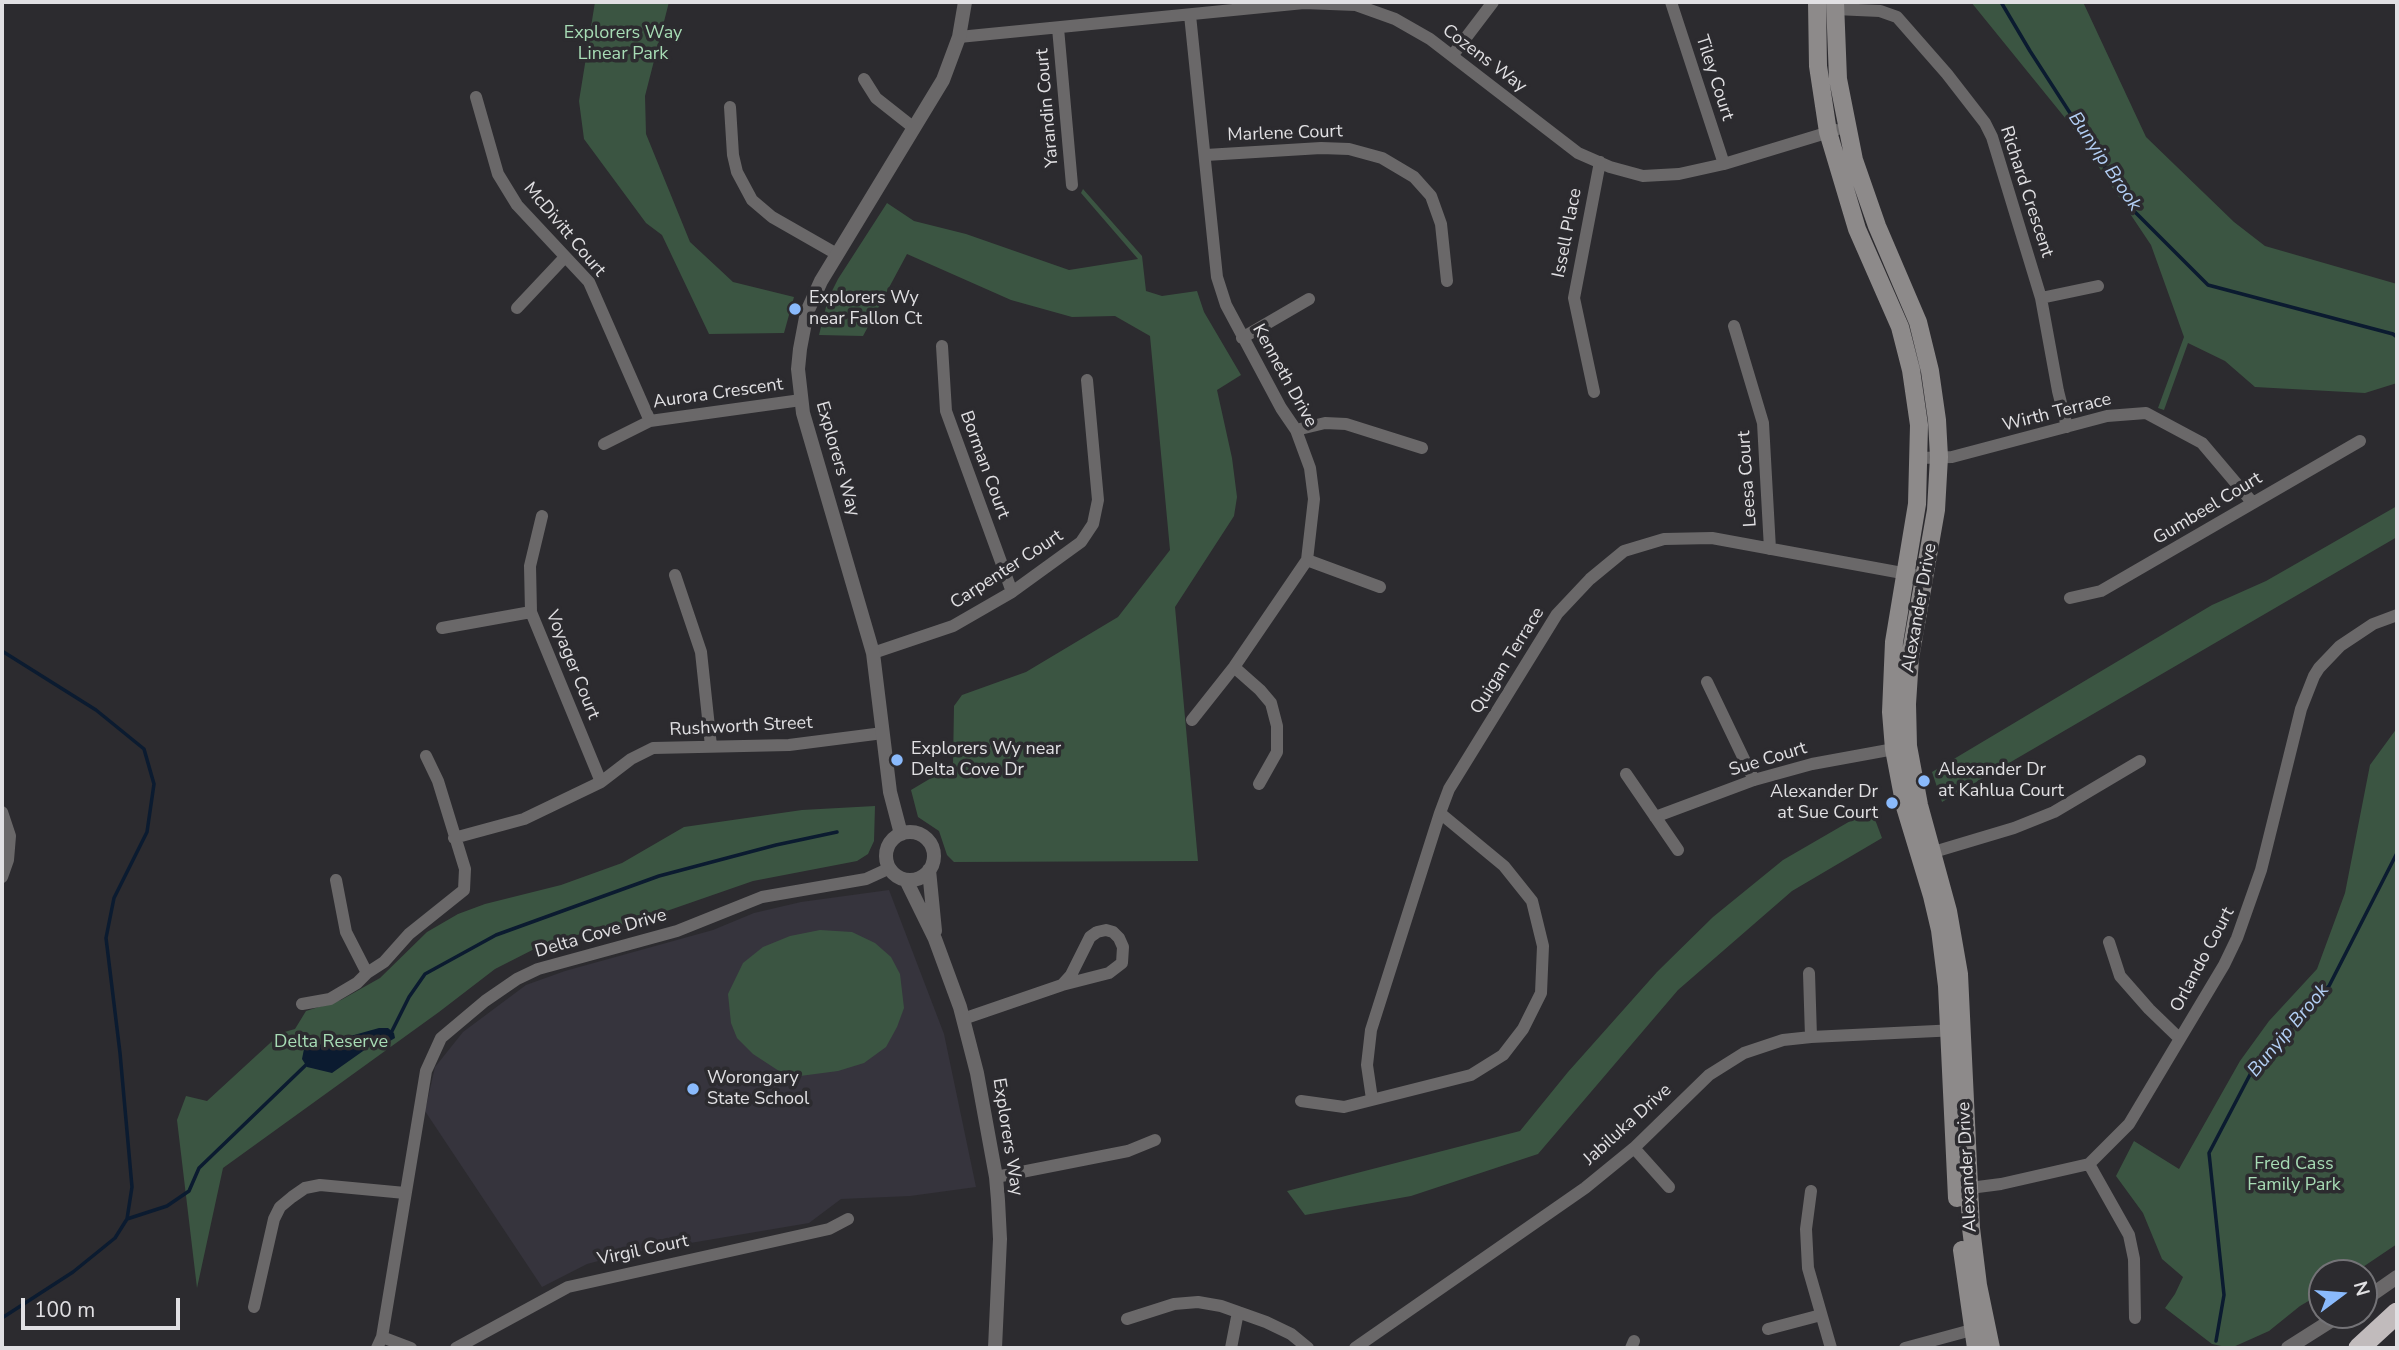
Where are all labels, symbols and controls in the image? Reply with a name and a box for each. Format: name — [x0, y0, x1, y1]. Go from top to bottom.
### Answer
street label: Cozens Way — [1438, 20, 1530, 98]
park label: Explorers Way Linear Park — [564, 23, 682, 66]
street label: Tiley Court — [1690, 33, 1738, 123]
street label: Yarandin Court — [1032, 48, 1064, 168]
water label: Bunyip Brook — [2063, 108, 2145, 216]
street label: Marlene Court — [1227, 121, 1343, 147]
street label: Richard Crescent — [1995, 124, 2057, 260]
street label: McDivitt Court — [518, 178, 610, 282]
street label: Issell Place — [1549, 186, 1587, 280]
place label: Explorers Wy near Fallon Ct — [809, 288, 922, 330]
marker: Explorers Wy near Fallon Ct — [787, 301, 803, 317]
street label: Kenneth Drive — [1247, 321, 1321, 431]
street label: Aurora Crescent — [652, 374, 784, 414]
street label: Wirth Terrace — [2000, 389, 2114, 437]
street label: Explorers Way — [810, 399, 864, 519]
street label: Borman Court — [954, 408, 1014, 522]
street label: Leesa Court — [1734, 430, 1762, 528]
street label: Gumbeel Court — [2150, 468, 2266, 550]
street label: Carpenter Court — [947, 526, 1067, 614]
street label: Alexander Drive — [1898, 542, 1942, 674]
street label: Quigan Terrace — [1466, 603, 1550, 719]
street label: Voyager Court — [540, 607, 604, 723]
street label: Rushworth Street — [669, 712, 813, 742]
street label: Sue Court — [1727, 738, 1809, 782]
place label: Explorers Wy near Delta Cove Dr — [911, 739, 1061, 782]
marker: Explorers Wy near Delta Cove Dr — [889, 752, 905, 768]
place label: Alexander Dr at Kahlua Court — [1938, 760, 2064, 802]
marker: Alexander Dr at Kahlua Court — [1916, 773, 1932, 789]
place label: Alexander Dr at Sue Court — [1770, 782, 1878, 824]
marker: Alexander Dr at Sue Court — [1884, 795, 1900, 811]
street label: Orlando Court — [2166, 904, 2240, 1016]
street label: Delta Cove Drive — [533, 905, 669, 963]
water label: Bunyip Brook — [2243, 980, 2335, 1082]
park label: Delta Reserve — [274, 1032, 388, 1054]
place label: Worongary State School — [707, 1068, 809, 1110]
street label: Explorers Way — [987, 1077, 1027, 1197]
street label: Jabiluka Drive — [1579, 1080, 1677, 1170]
marker: Worongary State School — [685, 1081, 701, 1097]
street label: Alexander Drive — [1954, 1101, 1982, 1233]
park label: Fred Cass Family Park — [2247, 1154, 2341, 1196]
street label: Virgil Court — [596, 1231, 690, 1271]
north arrow — [2308, 1259, 2378, 1329]
text: N — [2347, 1278, 2376, 1299]
scale bar — [24, 1284, 184, 1328]
text: 100 m — [34, 1296, 95, 1324]

